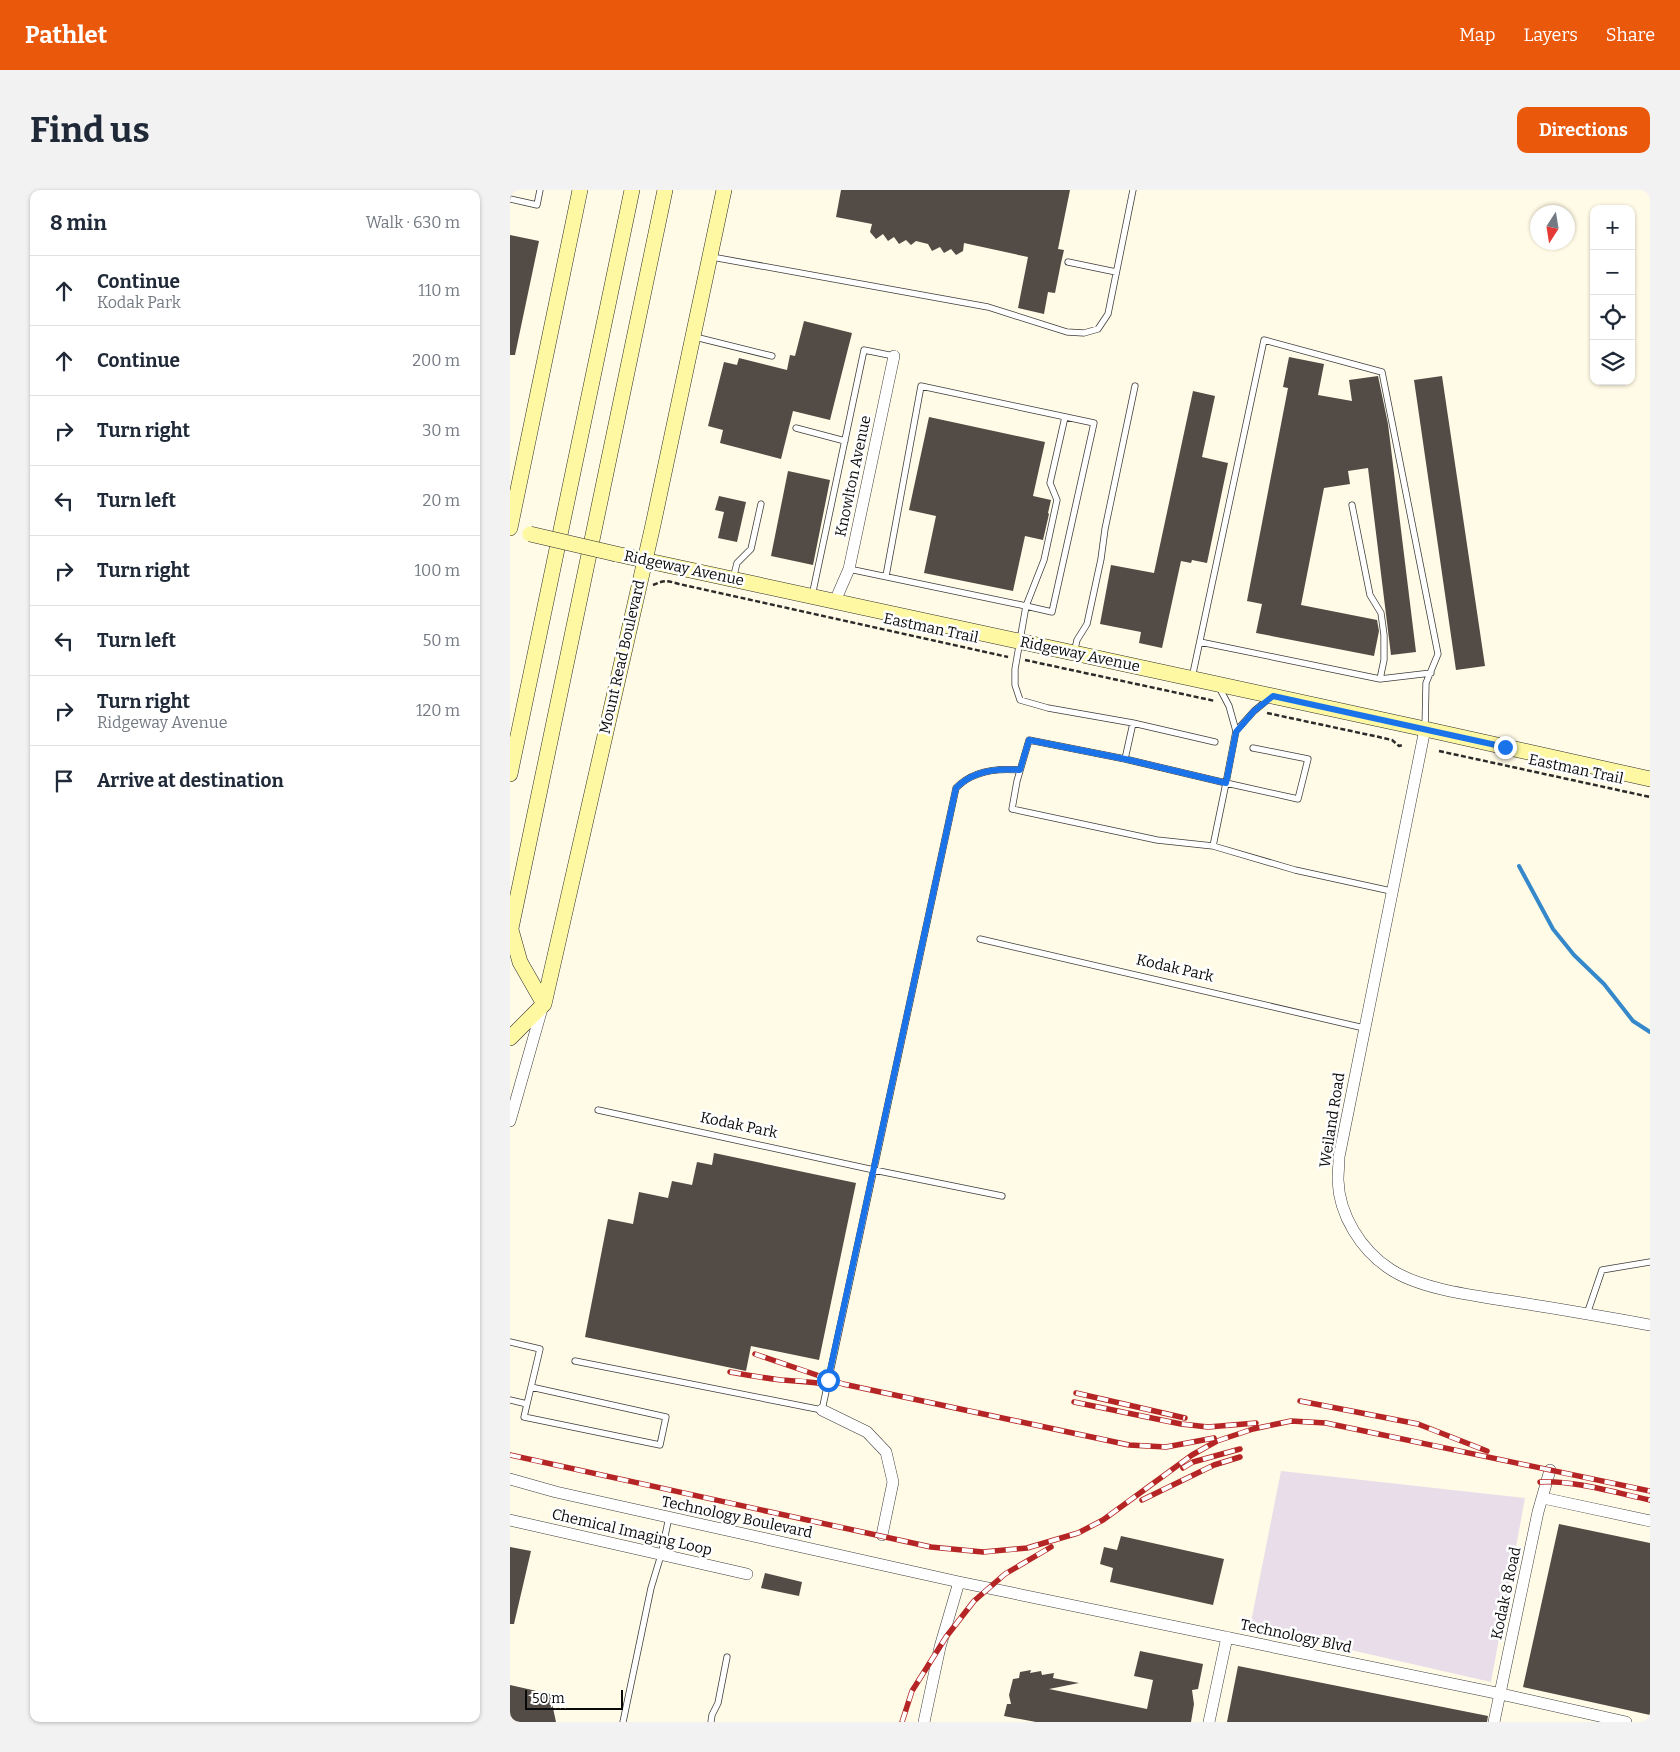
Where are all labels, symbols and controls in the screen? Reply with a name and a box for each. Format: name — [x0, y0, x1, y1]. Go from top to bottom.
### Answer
text: Pathlet — [25, 21, 107, 49]
text: Map — [1459, 24, 1495, 46]
text: Layers — [1523, 24, 1578, 46]
text: Share — [1606, 24, 1655, 46]
button: Directions — [1517, 107, 1650, 153]
text: Find us — [30, 109, 150, 151]
north arrow — [1530, 205, 1575, 250]
map controls — [1590, 205, 1635, 385]
button: + — [1590, 205, 1635, 250]
text: 8 min — [50, 210, 107, 236]
text: Walk · 630 m — [366, 213, 460, 232]
button: − — [1590, 250, 1635, 295]
text: Continue — [97, 270, 180, 293]
icon: ahead — [50, 277, 78, 305]
text: 110 m — [418, 281, 460, 300]
text: Kodak Park — [97, 293, 181, 312]
button: locate — [1590, 295, 1635, 340]
button: layers — [1590, 340, 1635, 385]
icon: ahead — [50, 347, 78, 375]
text: Continue — [97, 349, 180, 372]
text: 200 m — [412, 351, 460, 370]
street label: Knowlton Avenue — [831, 414, 875, 538]
icon: right — [50, 417, 78, 445]
text: Turn right — [97, 419, 190, 442]
text: 30 m — [422, 421, 460, 440]
icon: left — [50, 487, 78, 515]
text: Turn left — [97, 489, 176, 512]
text: 20 m — [423, 491, 460, 510]
street label: Ridgeway Avenue — [622, 546, 746, 590]
icon: right — [50, 557, 78, 585]
text: Turn right — [97, 559, 190, 582]
text: 100 m — [415, 561, 460, 580]
street label: Mount Read Boulevard — [596, 578, 649, 736]
street label: Eastman Trail — [882, 609, 980, 647]
icon: left — [50, 627, 78, 655]
text: Turn left — [97, 629, 176, 652]
text: 50 m — [423, 631, 460, 650]
street label: Ridgeway Avenue — [1018, 632, 1142, 676]
text: Turn right — [97, 690, 190, 713]
icon: right — [50, 697, 78, 725]
text: 120 m — [416, 701, 460, 720]
text: Ridgeway Avenue — [97, 713, 227, 732]
route end — [1494, 736, 1517, 759]
street label: Eastman Trail — [1527, 750, 1625, 788]
icon: arrive — [50, 767, 78, 795]
text: Arrive at destination — [97, 769, 284, 792]
street label: Kodak Park — [1135, 950, 1216, 986]
street label: Weiland Road — [1316, 1071, 1348, 1169]
street label: Kodak Park — [699, 1108, 780, 1142]
route start — [817, 1369, 840, 1392]
street label: Technology Boulevard — [660, 1492, 814, 1542]
street label: Chemical Imaging Loop — [550, 1505, 714, 1559]
street label: Kodak 8 Road — [1487, 1545, 1525, 1641]
street label: Technology Blvd — [1239, 1615, 1353, 1657]
scale bar — [525, 1687, 622, 1710]
text: 50 m — [532, 1690, 565, 1707]

